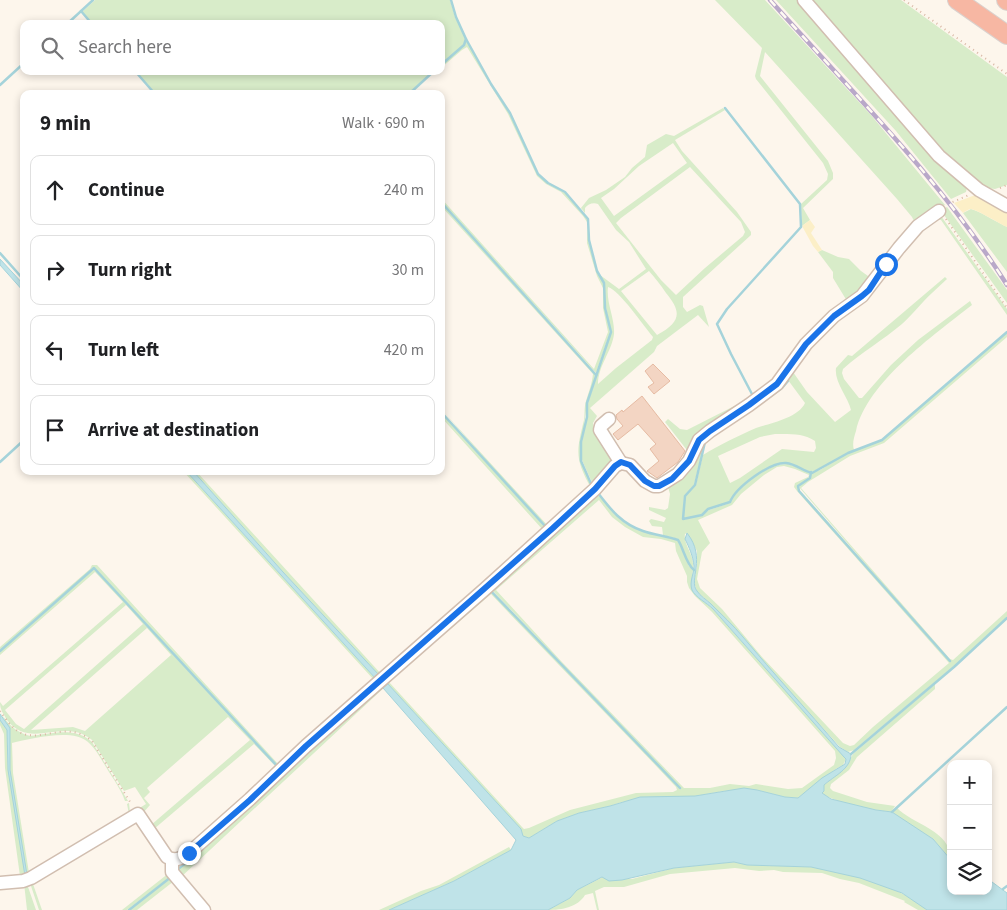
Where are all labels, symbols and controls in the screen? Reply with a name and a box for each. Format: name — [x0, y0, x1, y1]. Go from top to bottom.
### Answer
search box — [20, 20, 445, 75]
icon: search — [38, 34, 66, 62]
text: Search here — [78, 34, 172, 61]
text: 9 min — [40, 108, 91, 138]
text: Walk · 690 m — [342, 112, 425, 134]
icon: ahead — [41, 176, 69, 204]
text: Continue — [88, 177, 165, 204]
text: 240 m — [384, 179, 424, 201]
route start — [875, 253, 898, 276]
icon: right — [41, 256, 69, 284]
text: Turn right — [88, 257, 172, 284]
text: 30 m — [392, 259, 424, 281]
icon: left — [41, 336, 69, 364]
text: Turn left — [88, 337, 159, 364]
text: 420 m — [384, 339, 424, 361]
icon: arrive — [41, 416, 69, 444]
text: Arrive at destination — [88, 417, 259, 444]
map controls — [947, 760, 992, 895]
button: + — [947, 760, 992, 805]
button: − — [947, 805, 992, 850]
route end — [178, 842, 201, 865]
button: layers — [947, 850, 992, 895]

